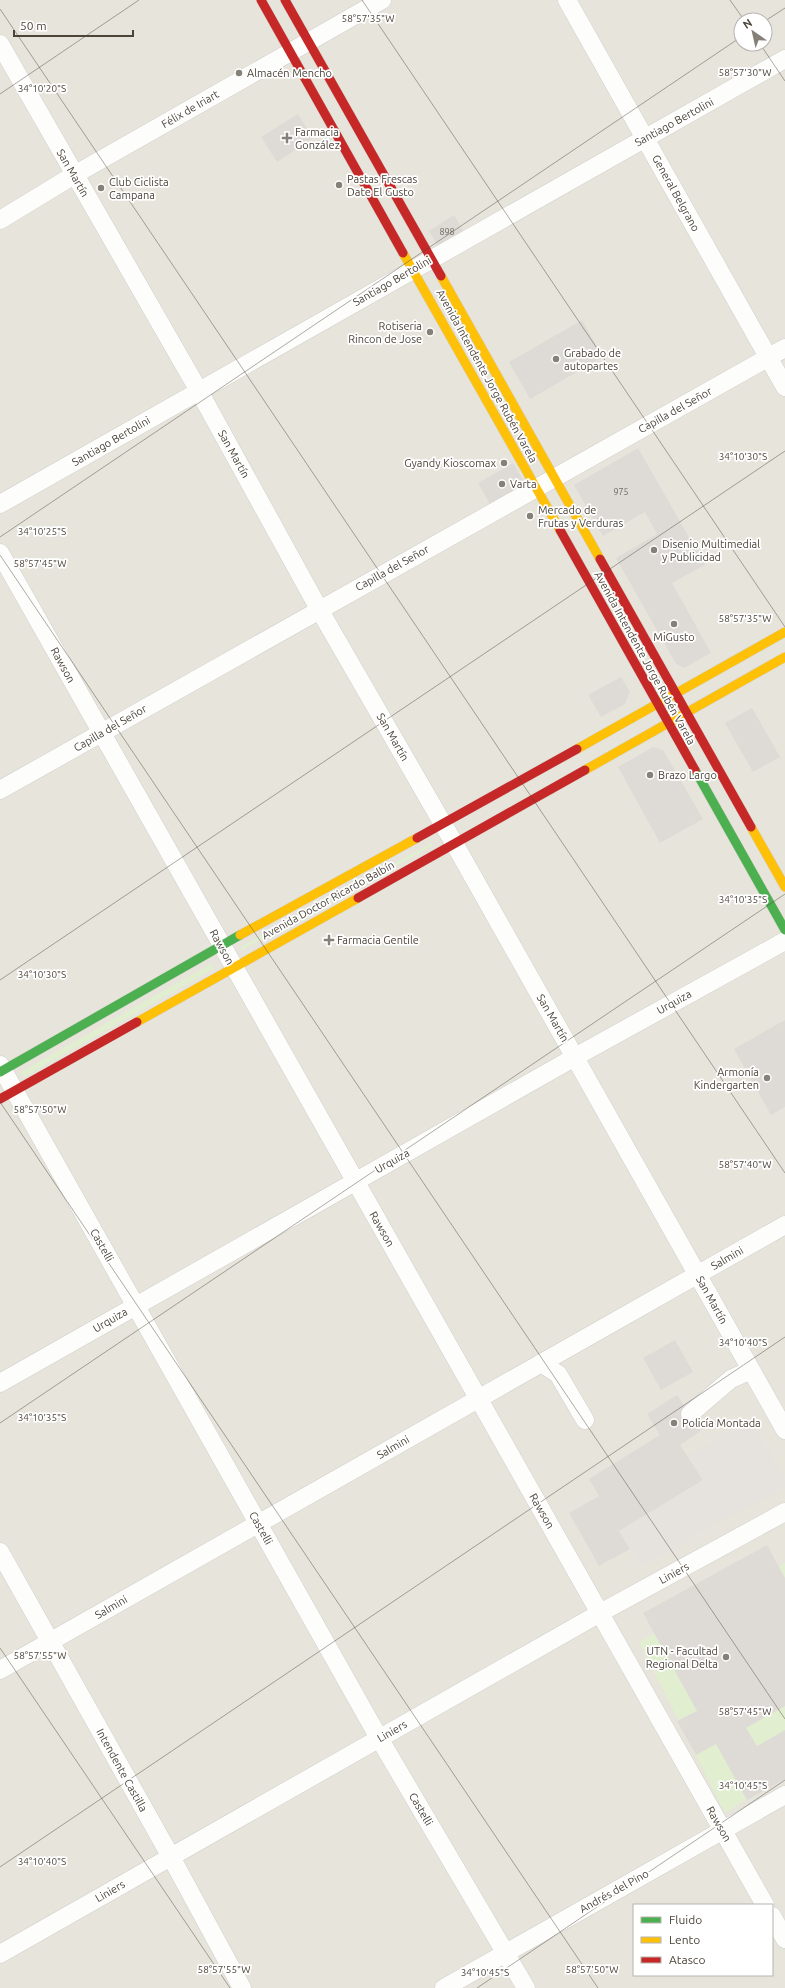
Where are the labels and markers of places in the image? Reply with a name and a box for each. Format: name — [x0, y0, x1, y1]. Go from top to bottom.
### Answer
place label: Almacén Mencho — [247, 67, 332, 79]
marker: Almacén Mencho — [234, 68, 244, 78]
place label: Farmacia González — [295, 126, 340, 151]
marker: Farmacia González — [282, 133, 292, 143]
place label: Pastas Frescas Date El Gusto — [347, 173, 417, 198]
place label: Club Ciclista Campana — [109, 176, 169, 201]
marker: Pastas Frescas Date El Gusto — [334, 180, 344, 190]
marker: Club Ciclista Campana — [96, 183, 106, 193]
place label: Rotiseria Rincon de Jose — [348, 320, 422, 345]
marker: Rotiseria Rincon de Jose — [425, 327, 435, 337]
place label: Grabado de autopartes — [564, 347, 621, 372]
marker: Grabado de autopartes — [551, 354, 561, 364]
place label: Gyandy Kioscomax — [404, 457, 496, 469]
marker: Gyandy Kioscomax — [499, 458, 509, 468]
place label: Varta — [510, 478, 537, 490]
marker: Varta — [497, 479, 507, 489]
place label: Mercado de Frutas y Verduras — [538, 504, 623, 529]
marker: Mercado de Frutas y Verduras — [525, 511, 535, 521]
place label: Disenio Multimedial y Publicidad — [662, 538, 760, 563]
marker: Disenio Multimedial y Publicidad — [649, 545, 659, 555]
marker: MiGusto — [669, 619, 679, 629]
place label: MiGusto — [653, 631, 695, 643]
place label: Brazo Largo — [658, 769, 717, 781]
marker: Brazo Largo — [645, 770, 655, 780]
place label: Farmacia Gentile — [337, 934, 419, 946]
marker: Farmacia Gentile — [324, 935, 334, 945]
place label: Armonía Kindergarten — [694, 1066, 759, 1091]
marker: Armonía Kindergarten — [762, 1073, 772, 1083]
place label: Policía Montada — [682, 1417, 761, 1429]
marker: Policía Montada — [669, 1418, 679, 1428]
place label: UTN - Facultad Regional Delta — [646, 1645, 718, 1670]
marker: UTN - Facultad Regional Delta — [721, 1652, 731, 1662]

